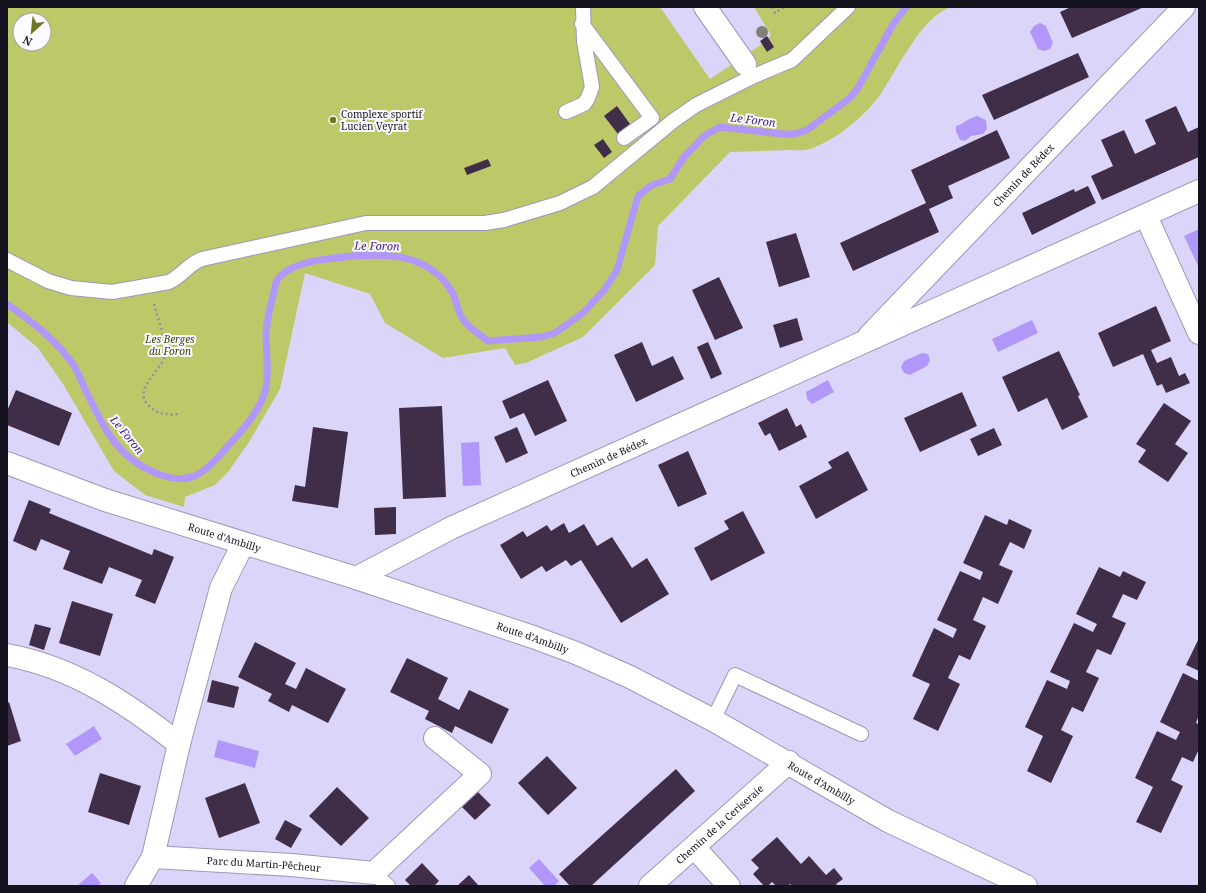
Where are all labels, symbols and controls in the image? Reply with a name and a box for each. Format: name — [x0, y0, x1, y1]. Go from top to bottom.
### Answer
north arrow — [12, 12, 52, 52]
text: N — [20, 33, 35, 50]
place label: Complexe sportif Lucien Veyrat — [341, 107, 424, 133]
water label: Le Foron — [729, 109, 777, 130]
marker: Complexe sportif Lucien Veyrat — [328, 115, 338, 125]
street label: Chemin de Bédex — [990, 140, 1057, 210]
water label: Le Foron — [353, 238, 400, 253]
park label: Les Berges du Foron — [144, 332, 195, 358]
water label: Le Foron — [107, 412, 148, 457]
street label: Chemin de Bédex — [568, 434, 649, 480]
street label: Route d'Ambilly — [186, 519, 263, 555]
street label: Route d'Ambilly — [495, 618, 571, 657]
street label: Route d'Ambilly — [785, 758, 858, 808]
street label: Chemin de la Ceriseraie — [673, 781, 766, 867]
street label: Parc du Martin-Pêcheur — [206, 853, 322, 875]

